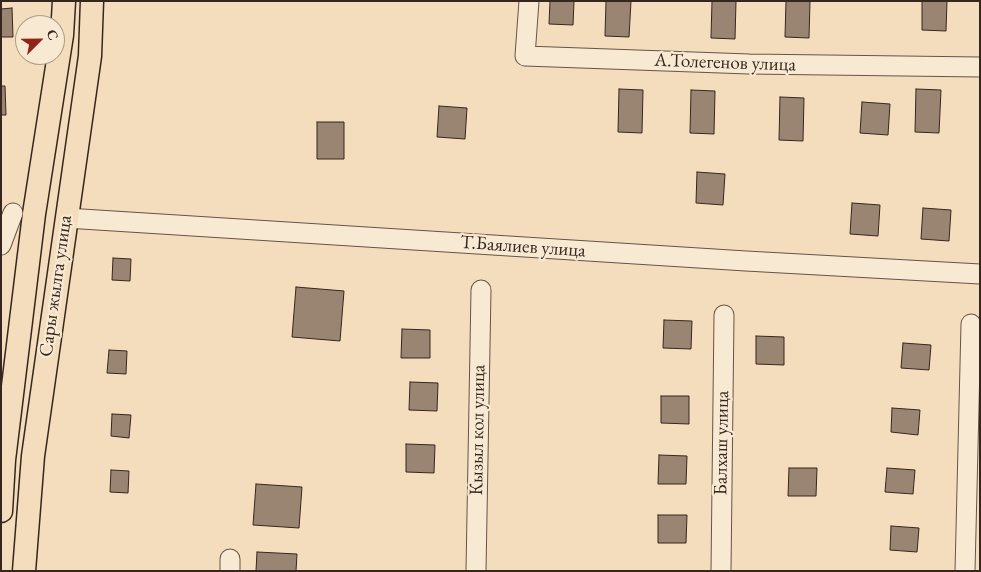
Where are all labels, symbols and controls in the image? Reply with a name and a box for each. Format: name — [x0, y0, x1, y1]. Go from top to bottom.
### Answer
north arrow — [15, 15, 65, 65]
text: С — [43, 26, 63, 43]
street label: А.Толегенов улица — [654, 49, 796, 77]
street label: Сары жылга улица — [35, 214, 77, 358]
street label: Т.Баялиев улица — [460, 231, 586, 263]
street label: Кызыл кол улица — [465, 364, 491, 496]
street label: Балхаш улица — [710, 390, 734, 496]

